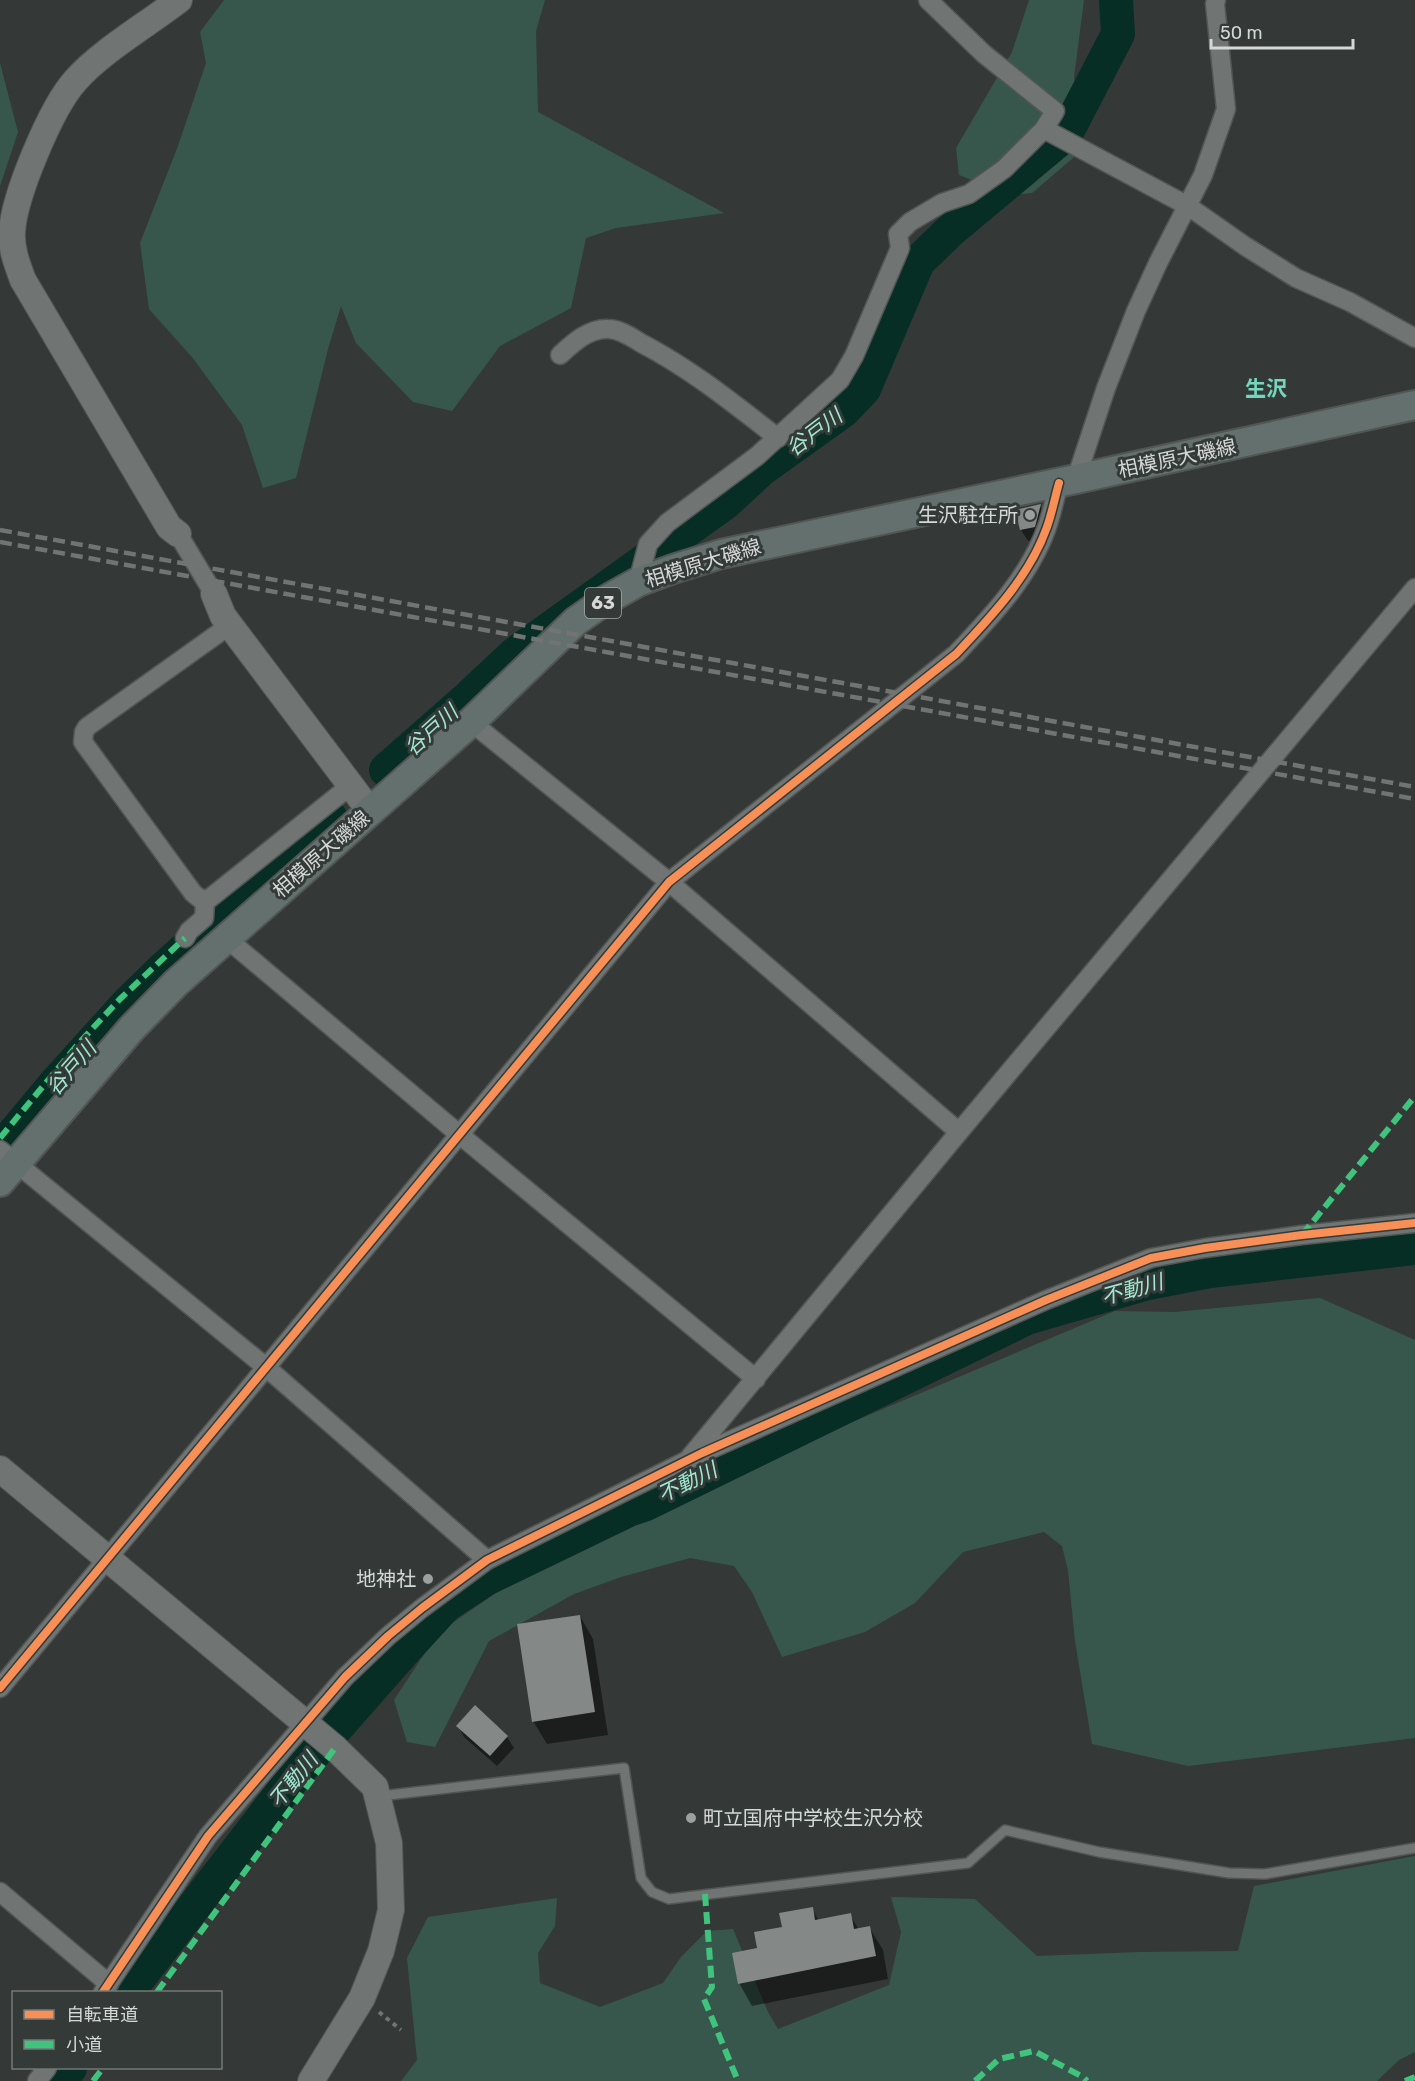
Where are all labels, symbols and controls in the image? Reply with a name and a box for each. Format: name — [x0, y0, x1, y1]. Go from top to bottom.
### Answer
scale bar — [1211, 12, 1354, 50]
text: 50 m — [1220, 22, 1263, 44]
district label: 生沢 — [1245, 376, 1287, 401]
water label: 谷戸川 — [781, 402, 848, 461]
street label: 相模原大磯線 — [1116, 434, 1238, 482]
place label: 生沢駐在所 — [918, 503, 1018, 527]
marker: 生沢駐在所 — [1023, 508, 1037, 522]
street label: 相模原大磯線 — [642, 534, 764, 592]
road number: 63 — [585, 588, 621, 618]
water label: 谷戸川 — [399, 698, 464, 760]
street label: 相模原大磯線 — [268, 806, 374, 902]
water label: 谷戸川 — [41, 1035, 102, 1100]
water label: 不動川 — [1098, 1268, 1168, 1309]
water label: 不動川 — [653, 1456, 723, 1507]
place label: 地神社 — [356, 1567, 416, 1591]
marker: 地神社 — [421, 1572, 435, 1586]
water label: 不動川 — [263, 1746, 324, 1812]
place label: 町立国府中学校生沢分校 — [703, 1806, 923, 1830]
marker: 町立国府中学校生沢分校 — [684, 1811, 698, 1825]
legend — [12, 1991, 222, 2069]
text: 自転車道 — [66, 2004, 138, 2026]
text: 小道 — [66, 2034, 102, 2056]

